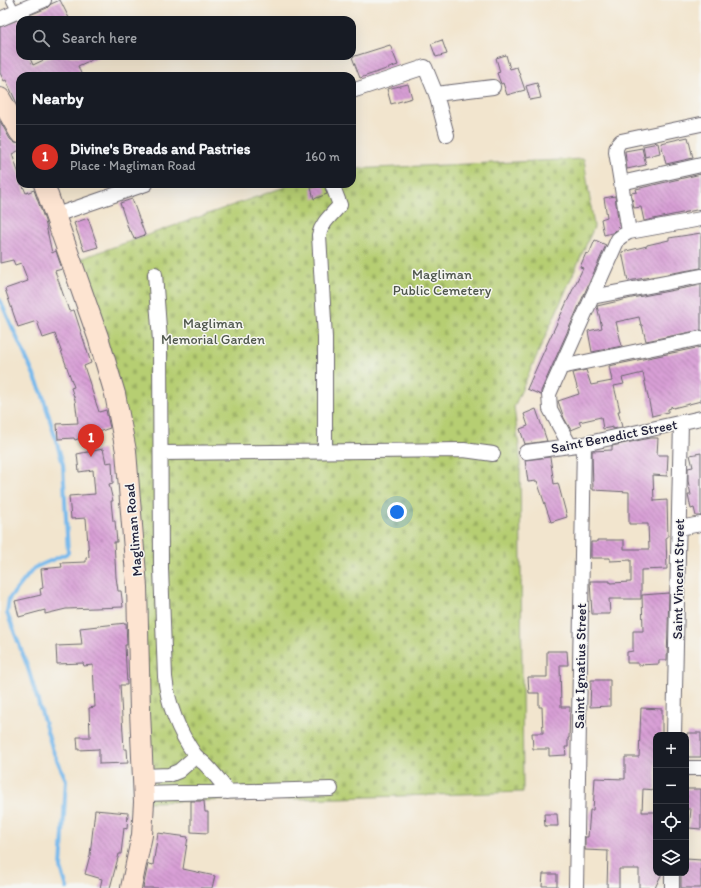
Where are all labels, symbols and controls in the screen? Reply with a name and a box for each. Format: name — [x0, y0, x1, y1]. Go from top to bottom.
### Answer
search box — [16, 16, 356, 60]
icon: search — [30, 27, 52, 49]
text: Search here — [62, 29, 137, 47]
text: Nearby — [32, 88, 84, 108]
text: Divine's Breads and Pastries — [70, 140, 250, 158]
text: 1 — [42, 149, 48, 164]
text: 160 m — [305, 149, 340, 164]
text: Place · Magliman Road — [70, 158, 195, 173]
park label: Magliman Public Cemetery — [393, 266, 492, 299]
park label: Magliman Memorial Garden — [161, 315, 265, 348]
street label: Saint Benedict Street — [549, 416, 679, 457]
pin: 1 — [78, 424, 104, 457]
street label: Magliman Road — [121, 482, 146, 577]
your location — [387, 502, 407, 522]
street label: Saint Vincent Street — [669, 518, 688, 640]
street label: Saint Ignatius Street — [571, 603, 590, 729]
map controls — [653, 732, 689, 876]
button: + — [653, 732, 689, 768]
button: − — [653, 768, 689, 804]
button: locate — [653, 804, 689, 840]
button: layers — [653, 840, 689, 876]

